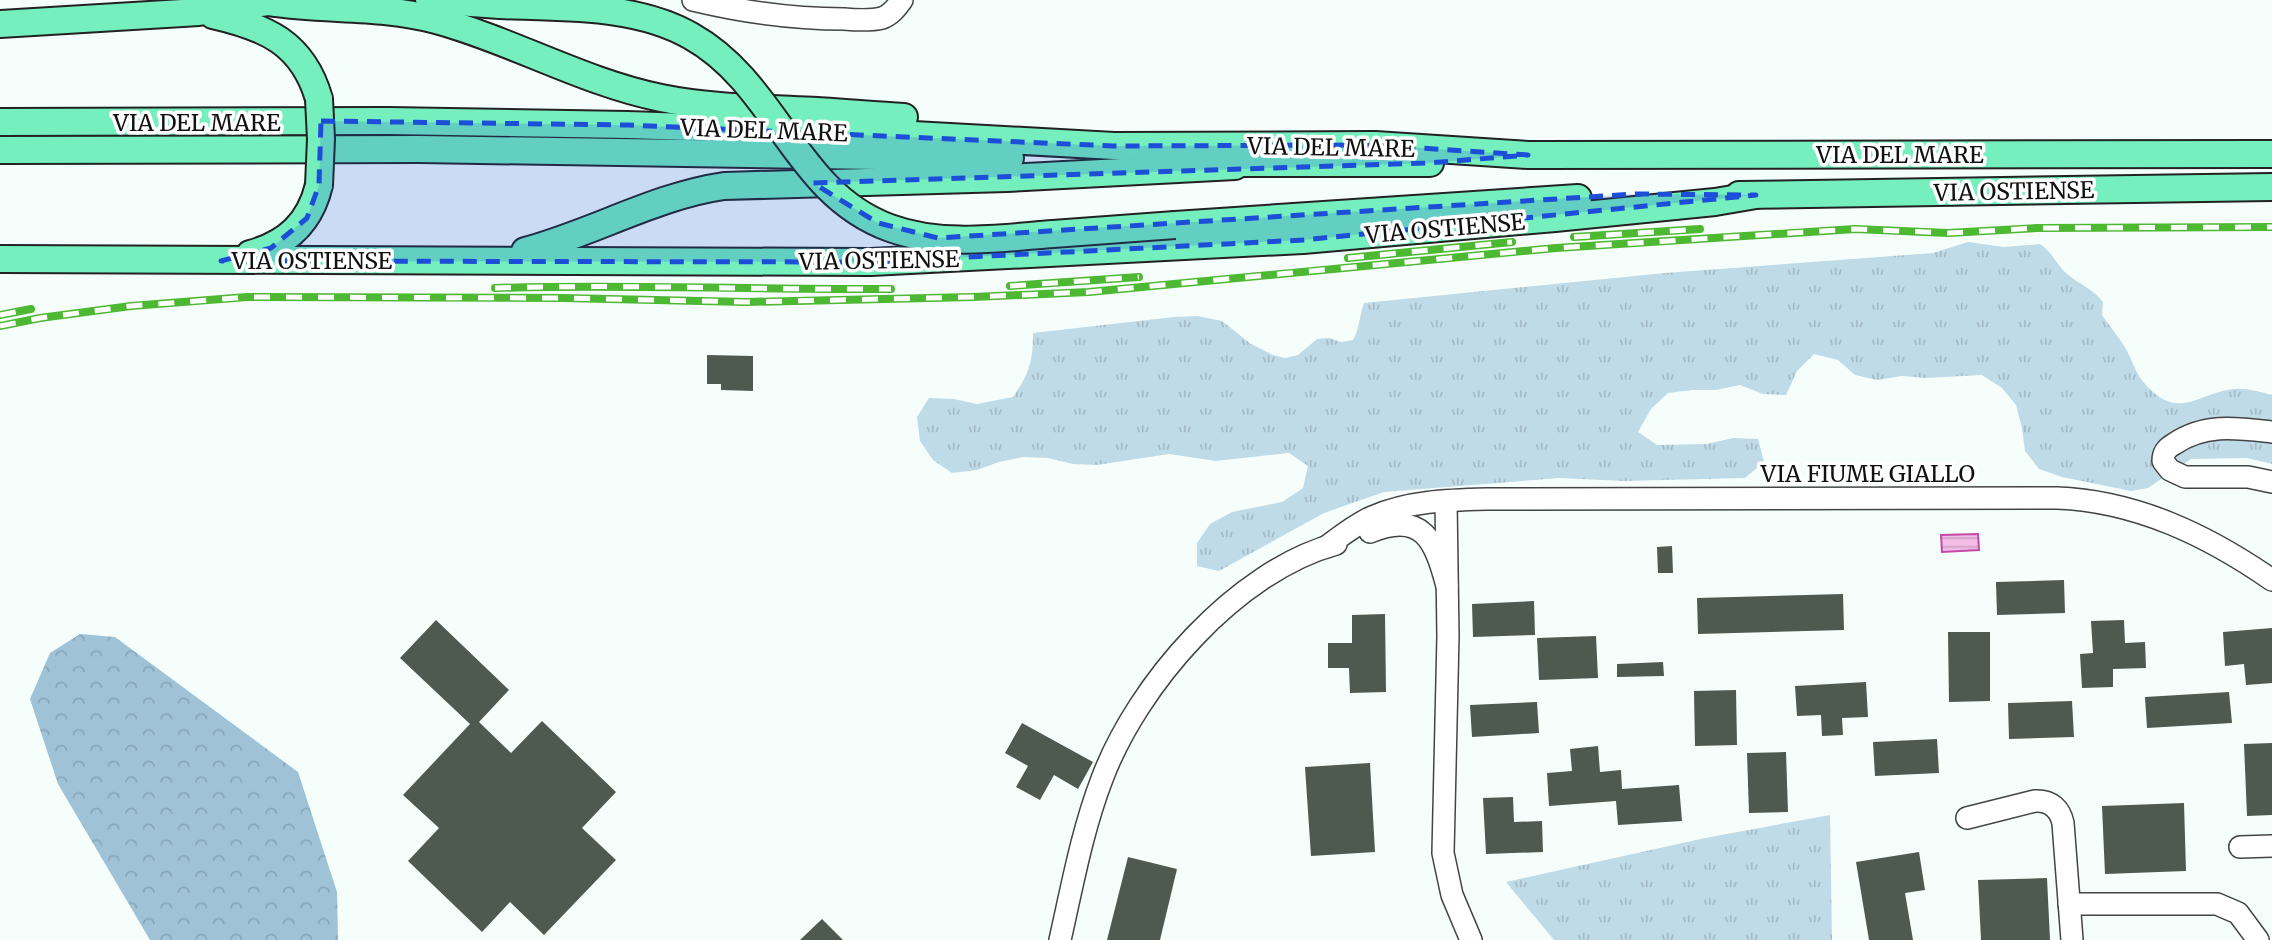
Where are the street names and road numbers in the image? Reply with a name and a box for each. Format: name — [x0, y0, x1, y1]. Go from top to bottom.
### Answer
street label: VIA DEL MARE — [112, 108, 281, 137]
street label: VIA DEL MARE — [679, 113, 849, 147]
street label: VIA DEL MARE — [1246, 131, 1415, 163]
street label: VIA DEL MARE — [1815, 140, 1984, 169]
street label: VIA OSTIENSE — [1933, 175, 2095, 207]
street label: VIA OSTIENSE — [1363, 207, 1527, 250]
street label: VIA OSTIENSE — [798, 244, 960, 276]
street label: VIA OSTIENSE — [231, 246, 393, 275]
street label: VIA FIUME GIALLO — [1760, 459, 1975, 488]

